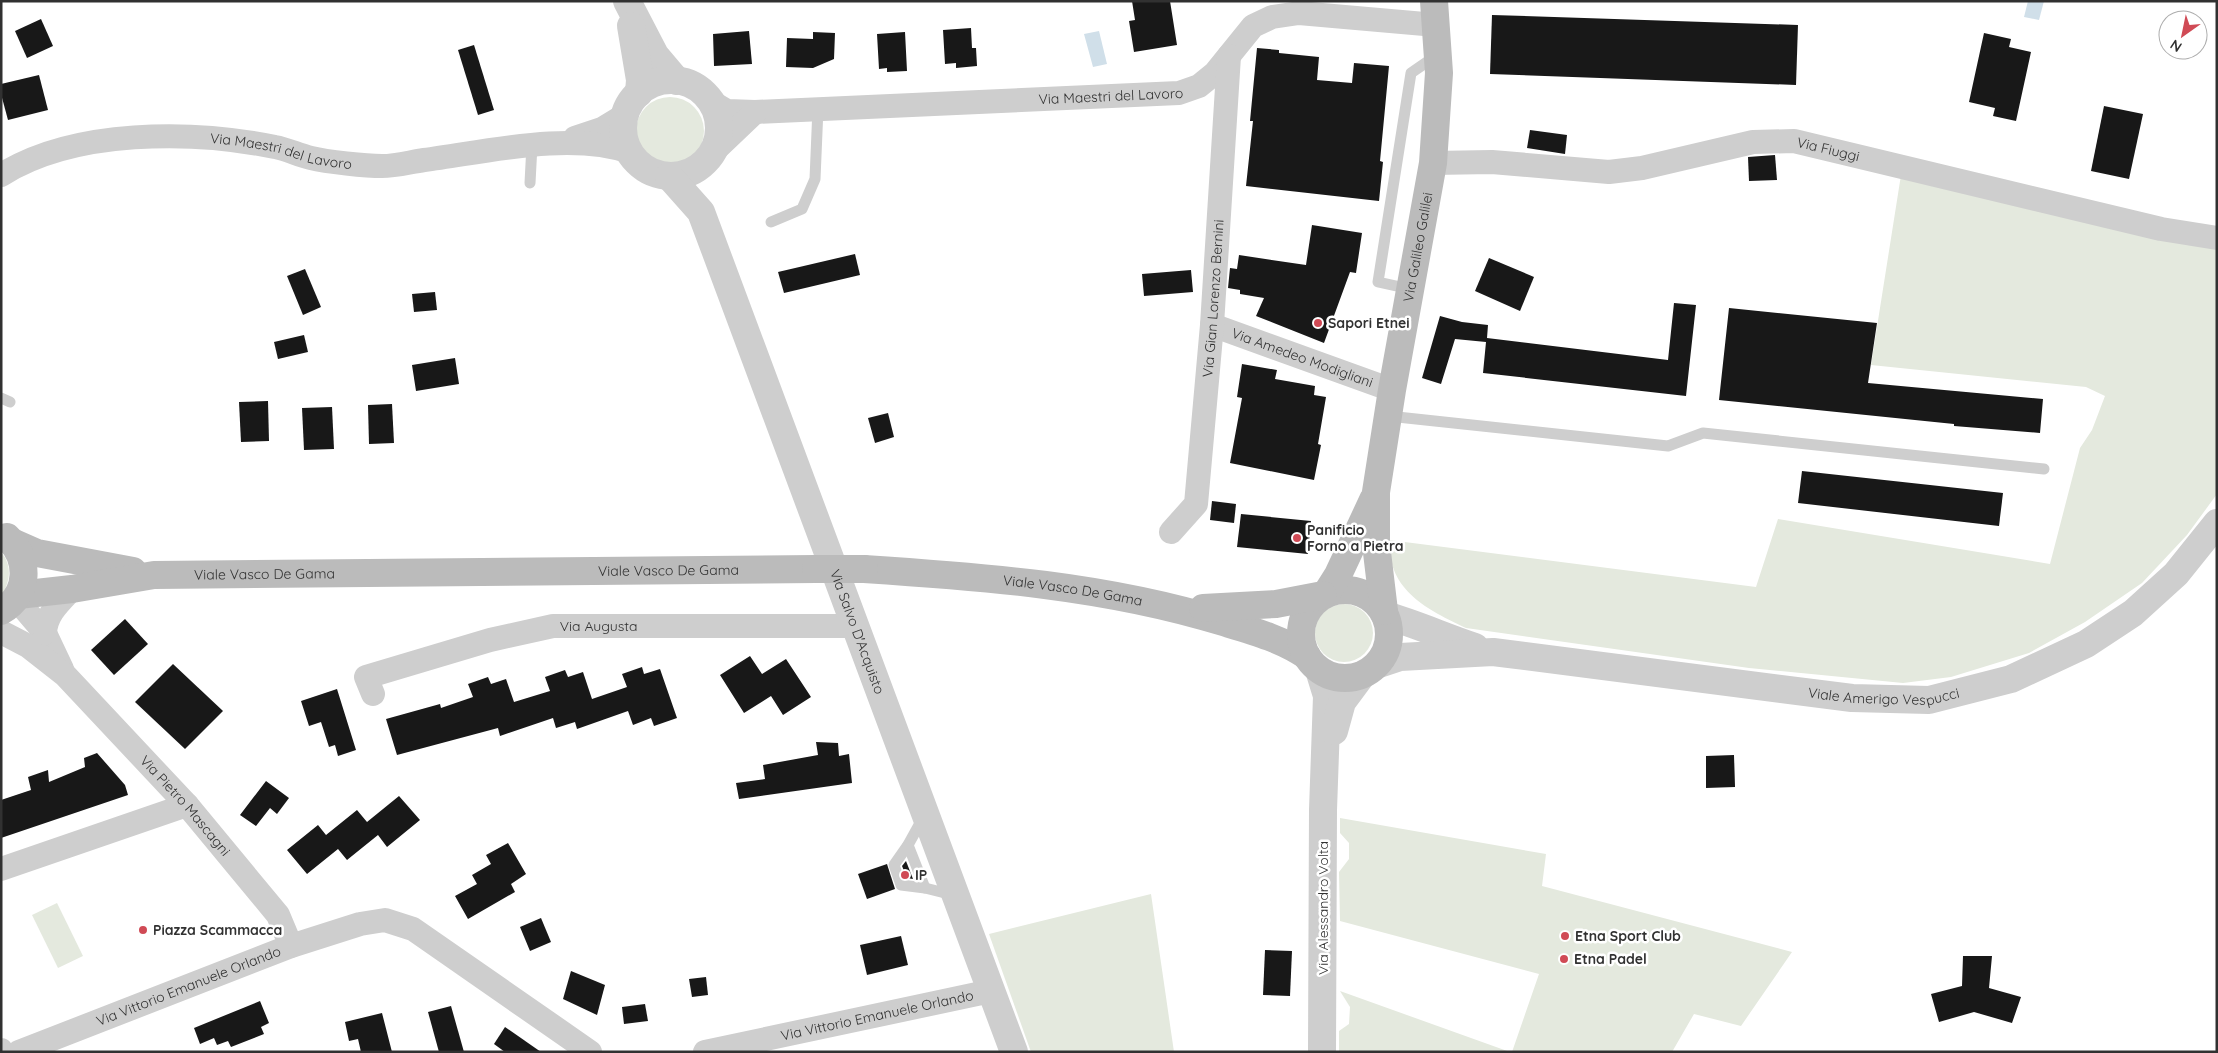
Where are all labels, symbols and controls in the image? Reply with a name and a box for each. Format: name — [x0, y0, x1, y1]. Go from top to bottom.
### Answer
north arrow — [2158, 10, 2208, 60]
text: N — [2167, 36, 2185, 56]
street label: Via Maestri del Lavoro — [1038, 84, 1184, 108]
street label: Via Maestri del Lavoro — [209, 129, 353, 173]
street label: Via Fiuggi — [1795, 133, 1861, 165]
street label: Via Galileo Galilei — [1399, 191, 1437, 303]
street label: Via Gian Lorenzo Bernini — [1198, 219, 1228, 378]
place label: Sapori Etnei — [1328, 314, 1410, 332]
marker: Sapori Etnei — [1312, 317, 1324, 329]
street label: Via Amedeo Modigliani — [1229, 324, 1376, 391]
place label: Panificio Forno a Pietra — [1307, 521, 1404, 555]
marker: Panificio Forno a Pietra — [1291, 532, 1303, 544]
street label: Viale Vasco De Gama — [598, 561, 739, 580]
street label: Viale Vasco De Gama — [194, 564, 335, 584]
street label: Via Salvo D'Acquisto — [826, 567, 889, 697]
street label: Viale Vasco De Gama — [1002, 571, 1144, 610]
street label: Via Augusta — [560, 617, 638, 635]
street label: Viale Amerigo Vespucci — [1807, 683, 1961, 710]
street label: Via Pietro Mascagni — [136, 752, 234, 860]
street label: Via Alessandro Volta — [1314, 841, 1332, 975]
place label: IP — [915, 866, 927, 884]
marker: IP — [899, 869, 911, 881]
place label: Piazza Scammacca — [153, 921, 282, 939]
marker: Piazza Scammacca — [137, 924, 149, 936]
place label: Etna Sport Club — [1575, 927, 1681, 945]
marker: Etna Sport Club — [1559, 930, 1571, 942]
street label: Via Vittorio Emanuele Orlando — [94, 942, 283, 1030]
place label: Etna Padel — [1574, 950, 1647, 968]
marker: Etna Padel — [1558, 953, 1570, 965]
street label: Via Vittorio Emanuele Orlando — [779, 986, 975, 1045]

